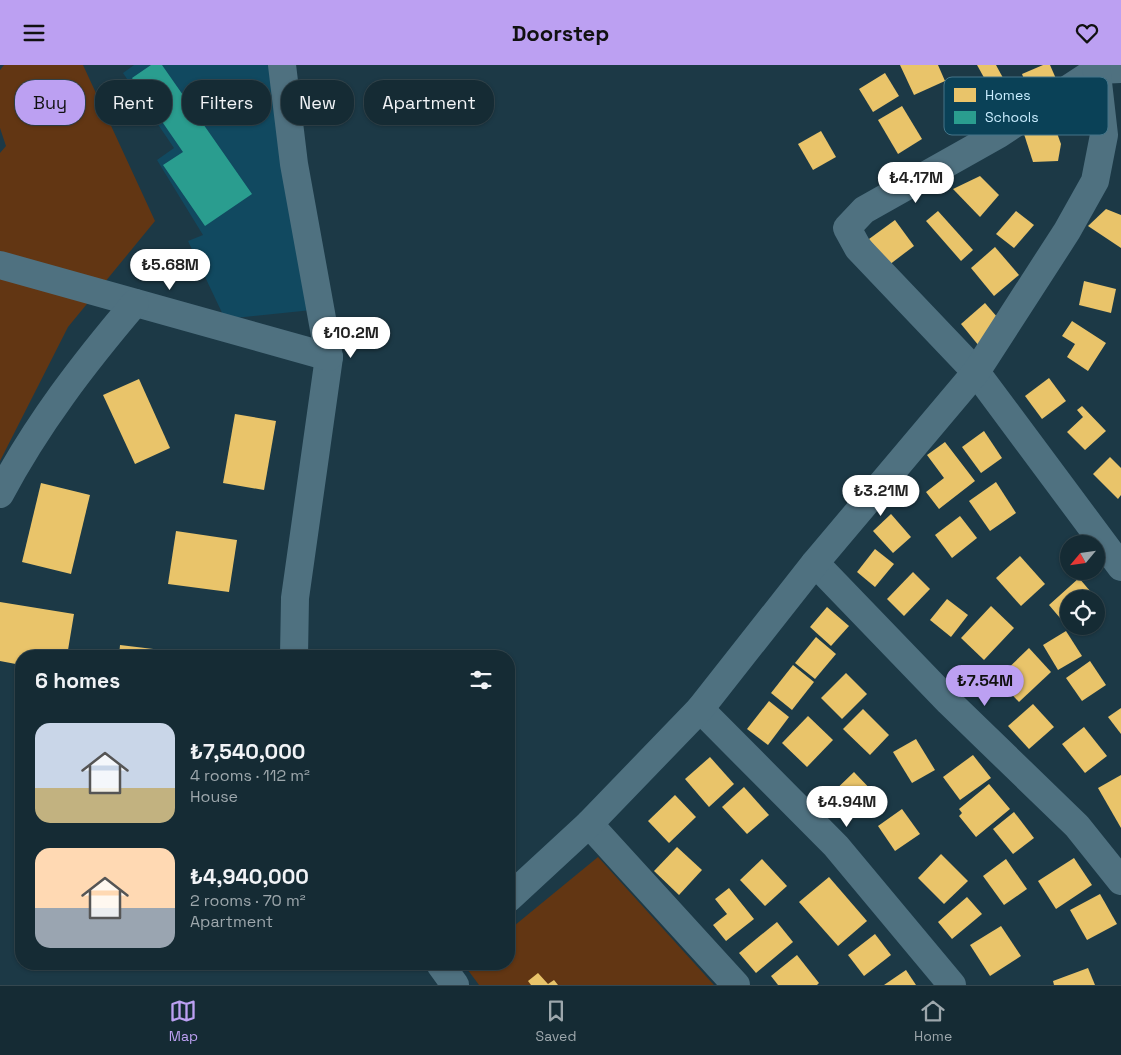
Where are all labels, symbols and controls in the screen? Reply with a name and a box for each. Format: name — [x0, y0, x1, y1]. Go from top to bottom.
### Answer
icon: menu — [20, 19, 48, 47]
text: Doorstep — [512, 19, 609, 47]
icon: heart — [1073, 19, 1101, 47]
legend — [944, 77, 1108, 135]
chip: Buy — [15, 80, 85, 125]
chip: Rent — [95, 80, 172, 125]
chip: Filters — [182, 80, 271, 125]
chip: New — [281, 80, 354, 125]
chip: Apartment — [364, 80, 494, 125]
text: Homes — [985, 86, 1031, 104]
text: Schools — [985, 108, 1039, 126]
pin: ₺4.17M — [875, 161, 957, 204]
text: ₺4.17M — [889, 167, 943, 188]
pin: ₺5.68M — [129, 249, 211, 291]
text: ₺5.68M — [141, 254, 199, 275]
pin: ₺10.2M — [310, 317, 392, 359]
text: ₺10.2M — [323, 322, 379, 343]
pin: ₺3.21M — [840, 475, 922, 517]
text: ₺3.21M — [853, 480, 909, 501]
north arrow — [1060, 535, 1105, 580]
map controls — [1060, 535, 1105, 635]
button: locate — [1060, 590, 1105, 635]
pin: ₺7.54M — [944, 665, 1026, 707]
icon: filters — [467, 666, 495, 694]
text: 6 homes — [35, 667, 120, 694]
text: ₺7.54M — [957, 670, 1013, 691]
text: ₺7,540,000 — [190, 738, 305, 765]
icon: home — [75, 743, 135, 803]
text: 4 rooms · 112 m² — [190, 765, 310, 786]
pin: ₺4.94M — [806, 785, 888, 828]
text: House — [190, 786, 238, 807]
text: ₺4.94M — [818, 791, 876, 812]
text: ₺4,940,000 — [190, 863, 309, 890]
icon: home — [75, 868, 135, 928]
text: 2 rooms · 70 m² — [190, 890, 306, 911]
text: Apartment — [190, 911, 273, 932]
tab: Map — [169, 997, 198, 1045]
tab: Saved — [536, 997, 576, 1045]
tab: Home — [914, 997, 952, 1045]

